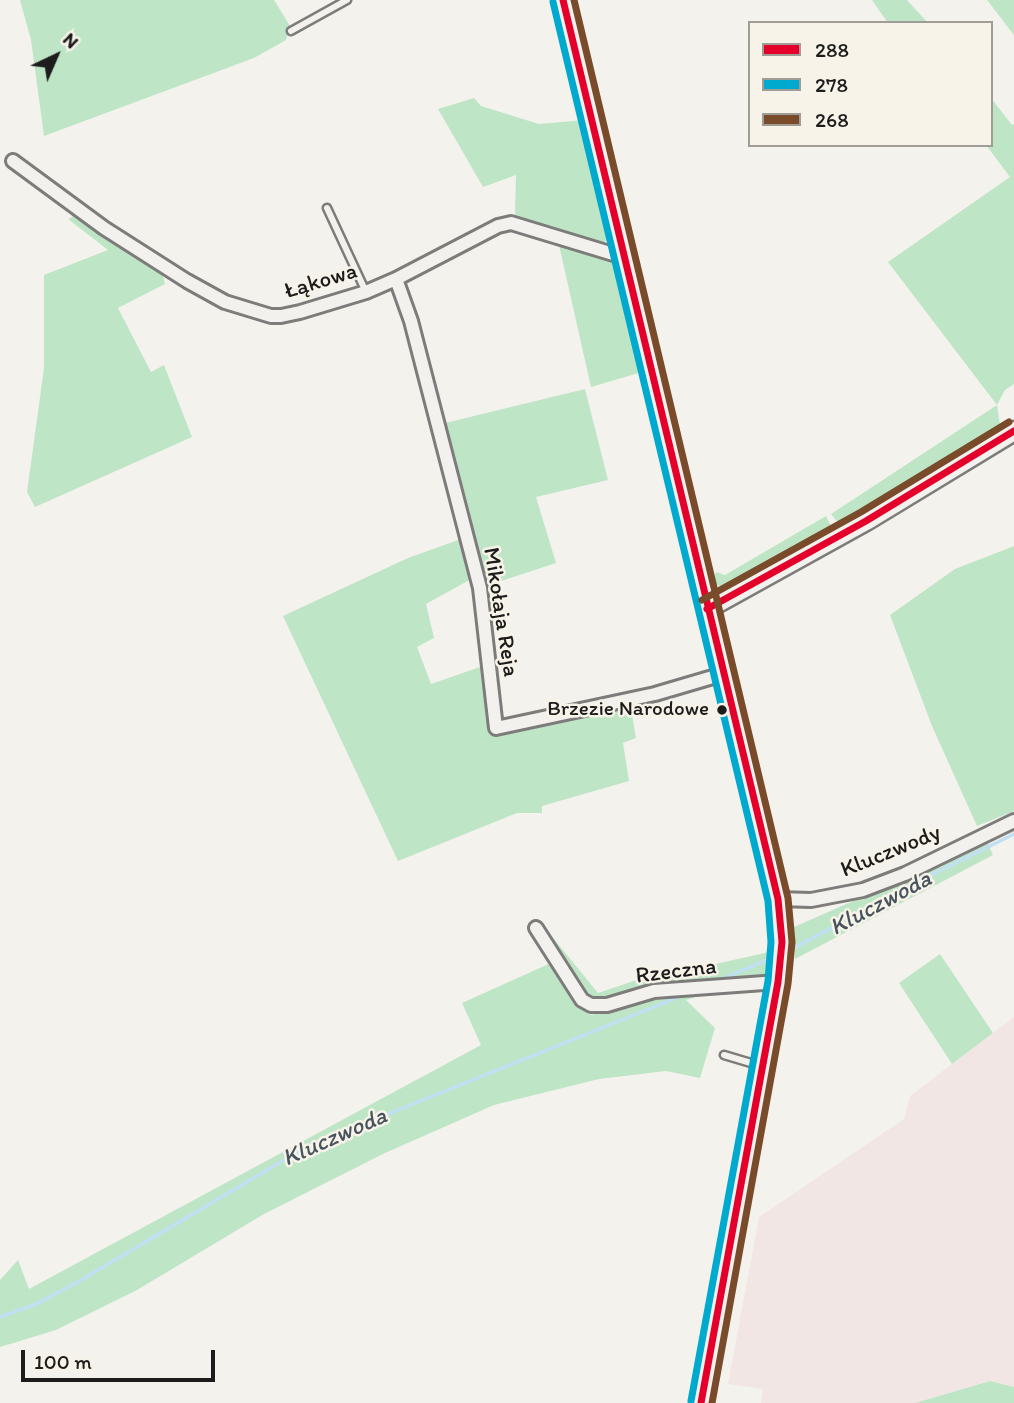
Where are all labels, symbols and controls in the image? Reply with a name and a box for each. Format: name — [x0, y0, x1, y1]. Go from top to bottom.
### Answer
north arrow — [21, 21, 91, 91]
legend — [748, 21, 993, 147]
text: N — [58, 28, 84, 53]
text: 288 — [815, 37, 849, 62]
text: 278 — [815, 72, 848, 97]
text: 268 — [815, 107, 849, 132]
street label: Łąkowa — [281, 258, 361, 306]
street label: Mikołaja Reja — [476, 545, 524, 679]
place label: Brzezie Narodowe — [547, 697, 709, 723]
marker: Brzezie Narodowe — [715, 703, 729, 717]
street label: Kluczwody — [837, 819, 945, 885]
water label: Kluczwoda — [825, 865, 937, 943]
street label: Rzeczna — [634, 953, 718, 991]
water label: Kluczwoda — [278, 1102, 392, 1174]
scale bar — [24, 1336, 219, 1380]
text: 100 m — [34, 1349, 92, 1374]

